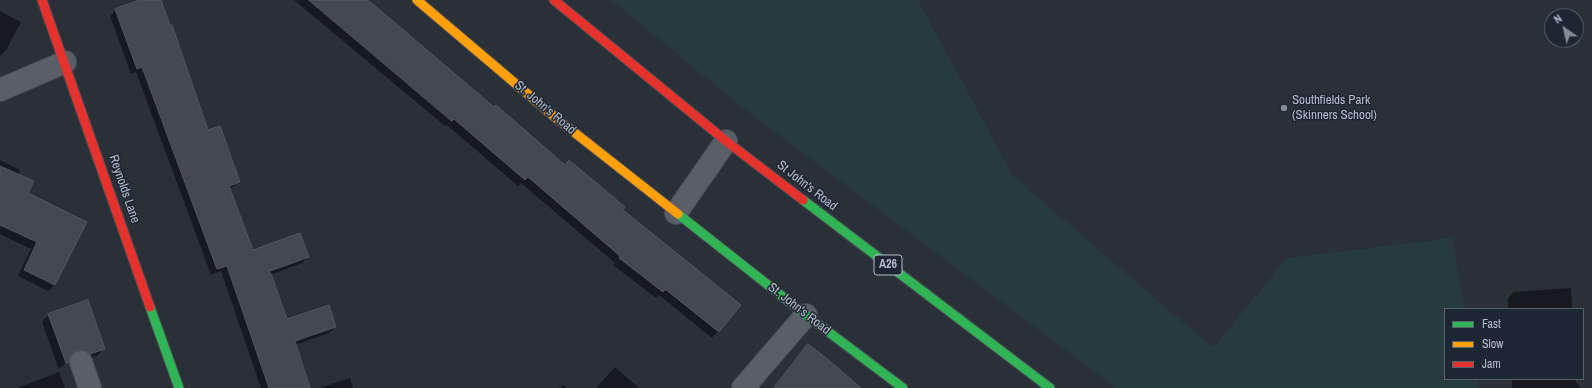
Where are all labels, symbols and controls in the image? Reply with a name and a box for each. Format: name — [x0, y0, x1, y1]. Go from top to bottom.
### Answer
north arrow — [1544, 8, 1584, 48]
text: N — [1551, 11, 1564, 27]
street label: St. John's Road — [511, 78, 579, 138]
place label: Southfields Park (Skinners School) — [1292, 93, 1377, 124]
marker: Southfields Park (Skinners School) — [1279, 103, 1289, 113]
street label: Reynolds Lane — [105, 153, 143, 225]
street label: St John's Road — [774, 158, 840, 214]
road number: A26 — [874, 255, 902, 275]
street label: St. John's Road — [765, 280, 833, 338]
legend — [1444, 308, 1584, 380]
text: Fast — [1482, 316, 1501, 332]
text: Slow — [1482, 336, 1503, 352]
text: Jam — [1482, 356, 1501, 372]

